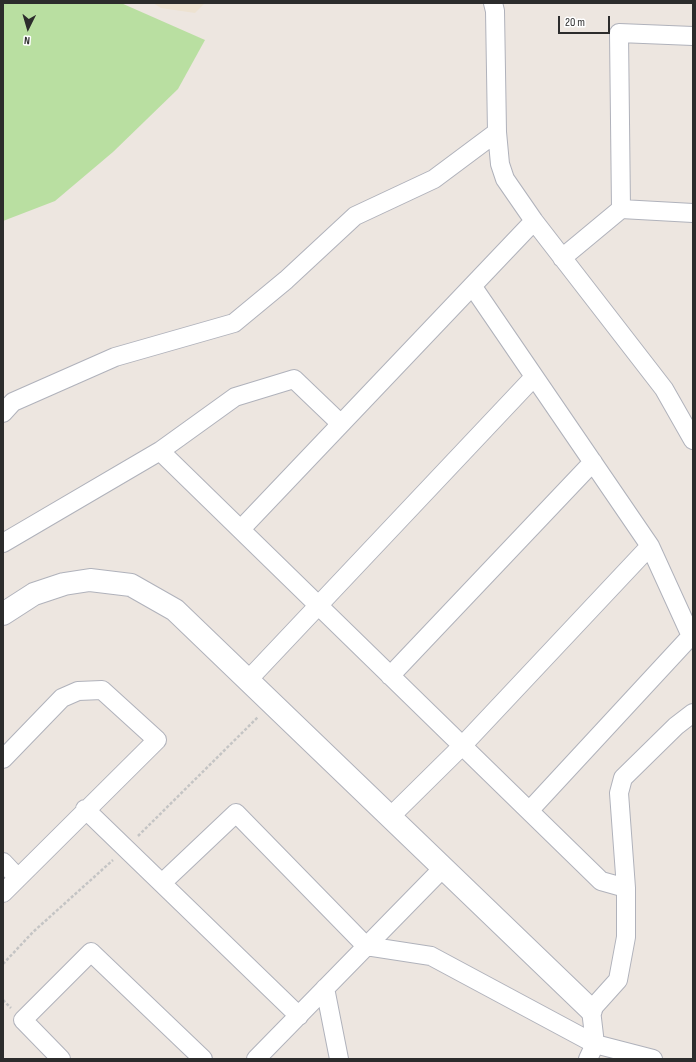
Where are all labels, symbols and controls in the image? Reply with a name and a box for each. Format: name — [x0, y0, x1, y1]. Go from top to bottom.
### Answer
north arrow — [8, 8, 48, 48]
scale bar — [560, 8, 612, 34]
text: 20 m — [565, 15, 585, 30]
text: N — [23, 34, 30, 47]

